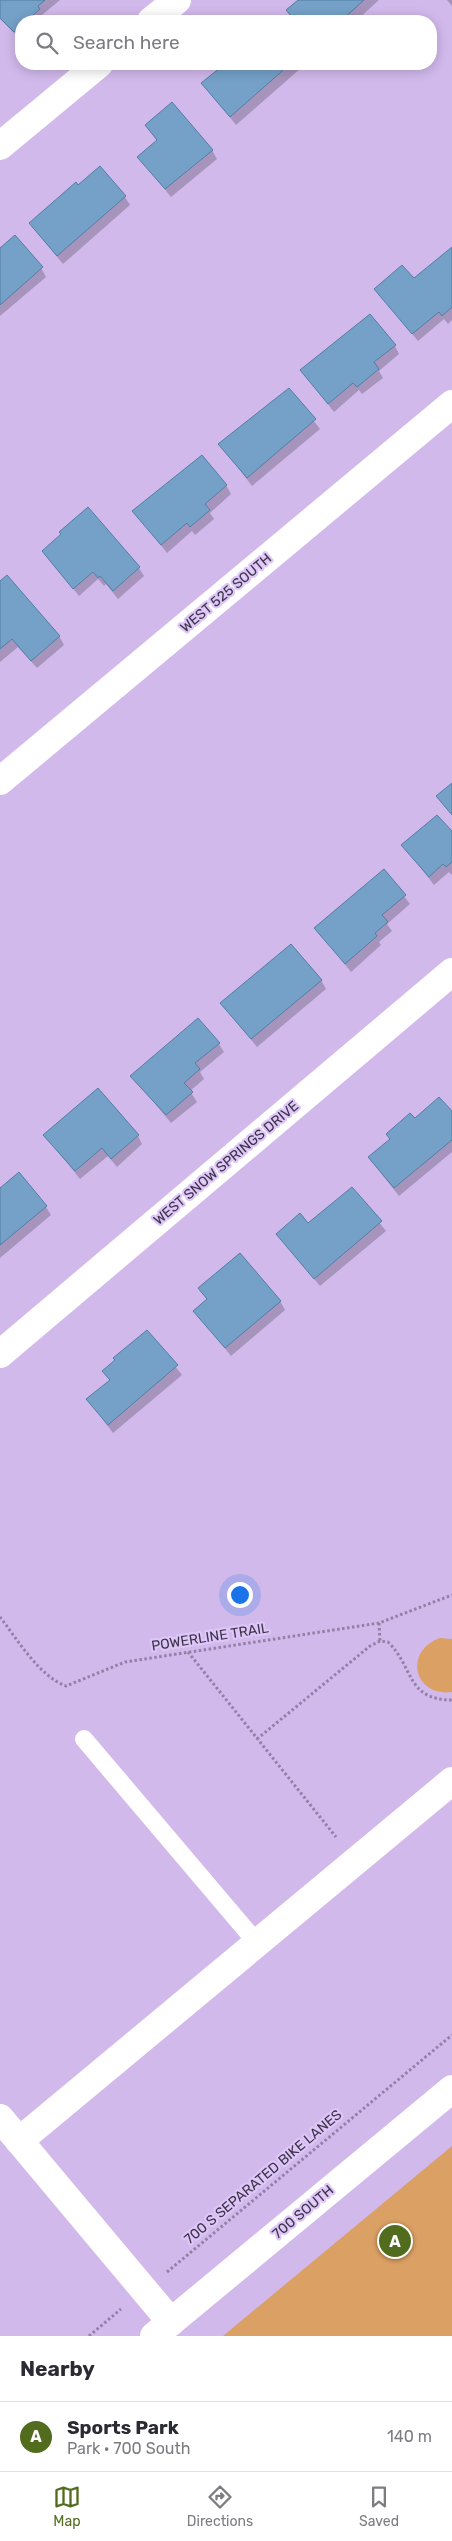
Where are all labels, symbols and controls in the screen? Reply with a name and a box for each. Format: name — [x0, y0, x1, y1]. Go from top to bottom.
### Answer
search box — [15, 15, 437, 70]
icon: search — [33, 29, 61, 57]
text: Search here — [73, 31, 180, 54]
street label: WEST 525 SOUTH — [177, 550, 275, 636]
street label: WEST SNOW SPRINGS DRIVE — [150, 1097, 302, 1229]
your location — [227, 1582, 253, 1608]
street label: POWERLINE TRAIL — [150, 1619, 270, 1655]
street label: 700 S SEPARATED BIKE LANES — [181, 2106, 345, 2248]
street label: 700 SOUTH — [269, 2182, 337, 2242]
pin: A — [379, 2222, 411, 2260]
text: Nearby — [20, 2356, 95, 2381]
text: Sports Park — [67, 2416, 179, 2439]
text: A — [30, 2427, 42, 2446]
text: 140 m — [387, 2427, 432, 2446]
text: Park · 700 South — [67, 2439, 190, 2458]
tab: Map — [53, 2483, 81, 2530]
tab: Directions — [187, 2483, 253, 2530]
tab: Saved — [359, 2483, 399, 2530]

